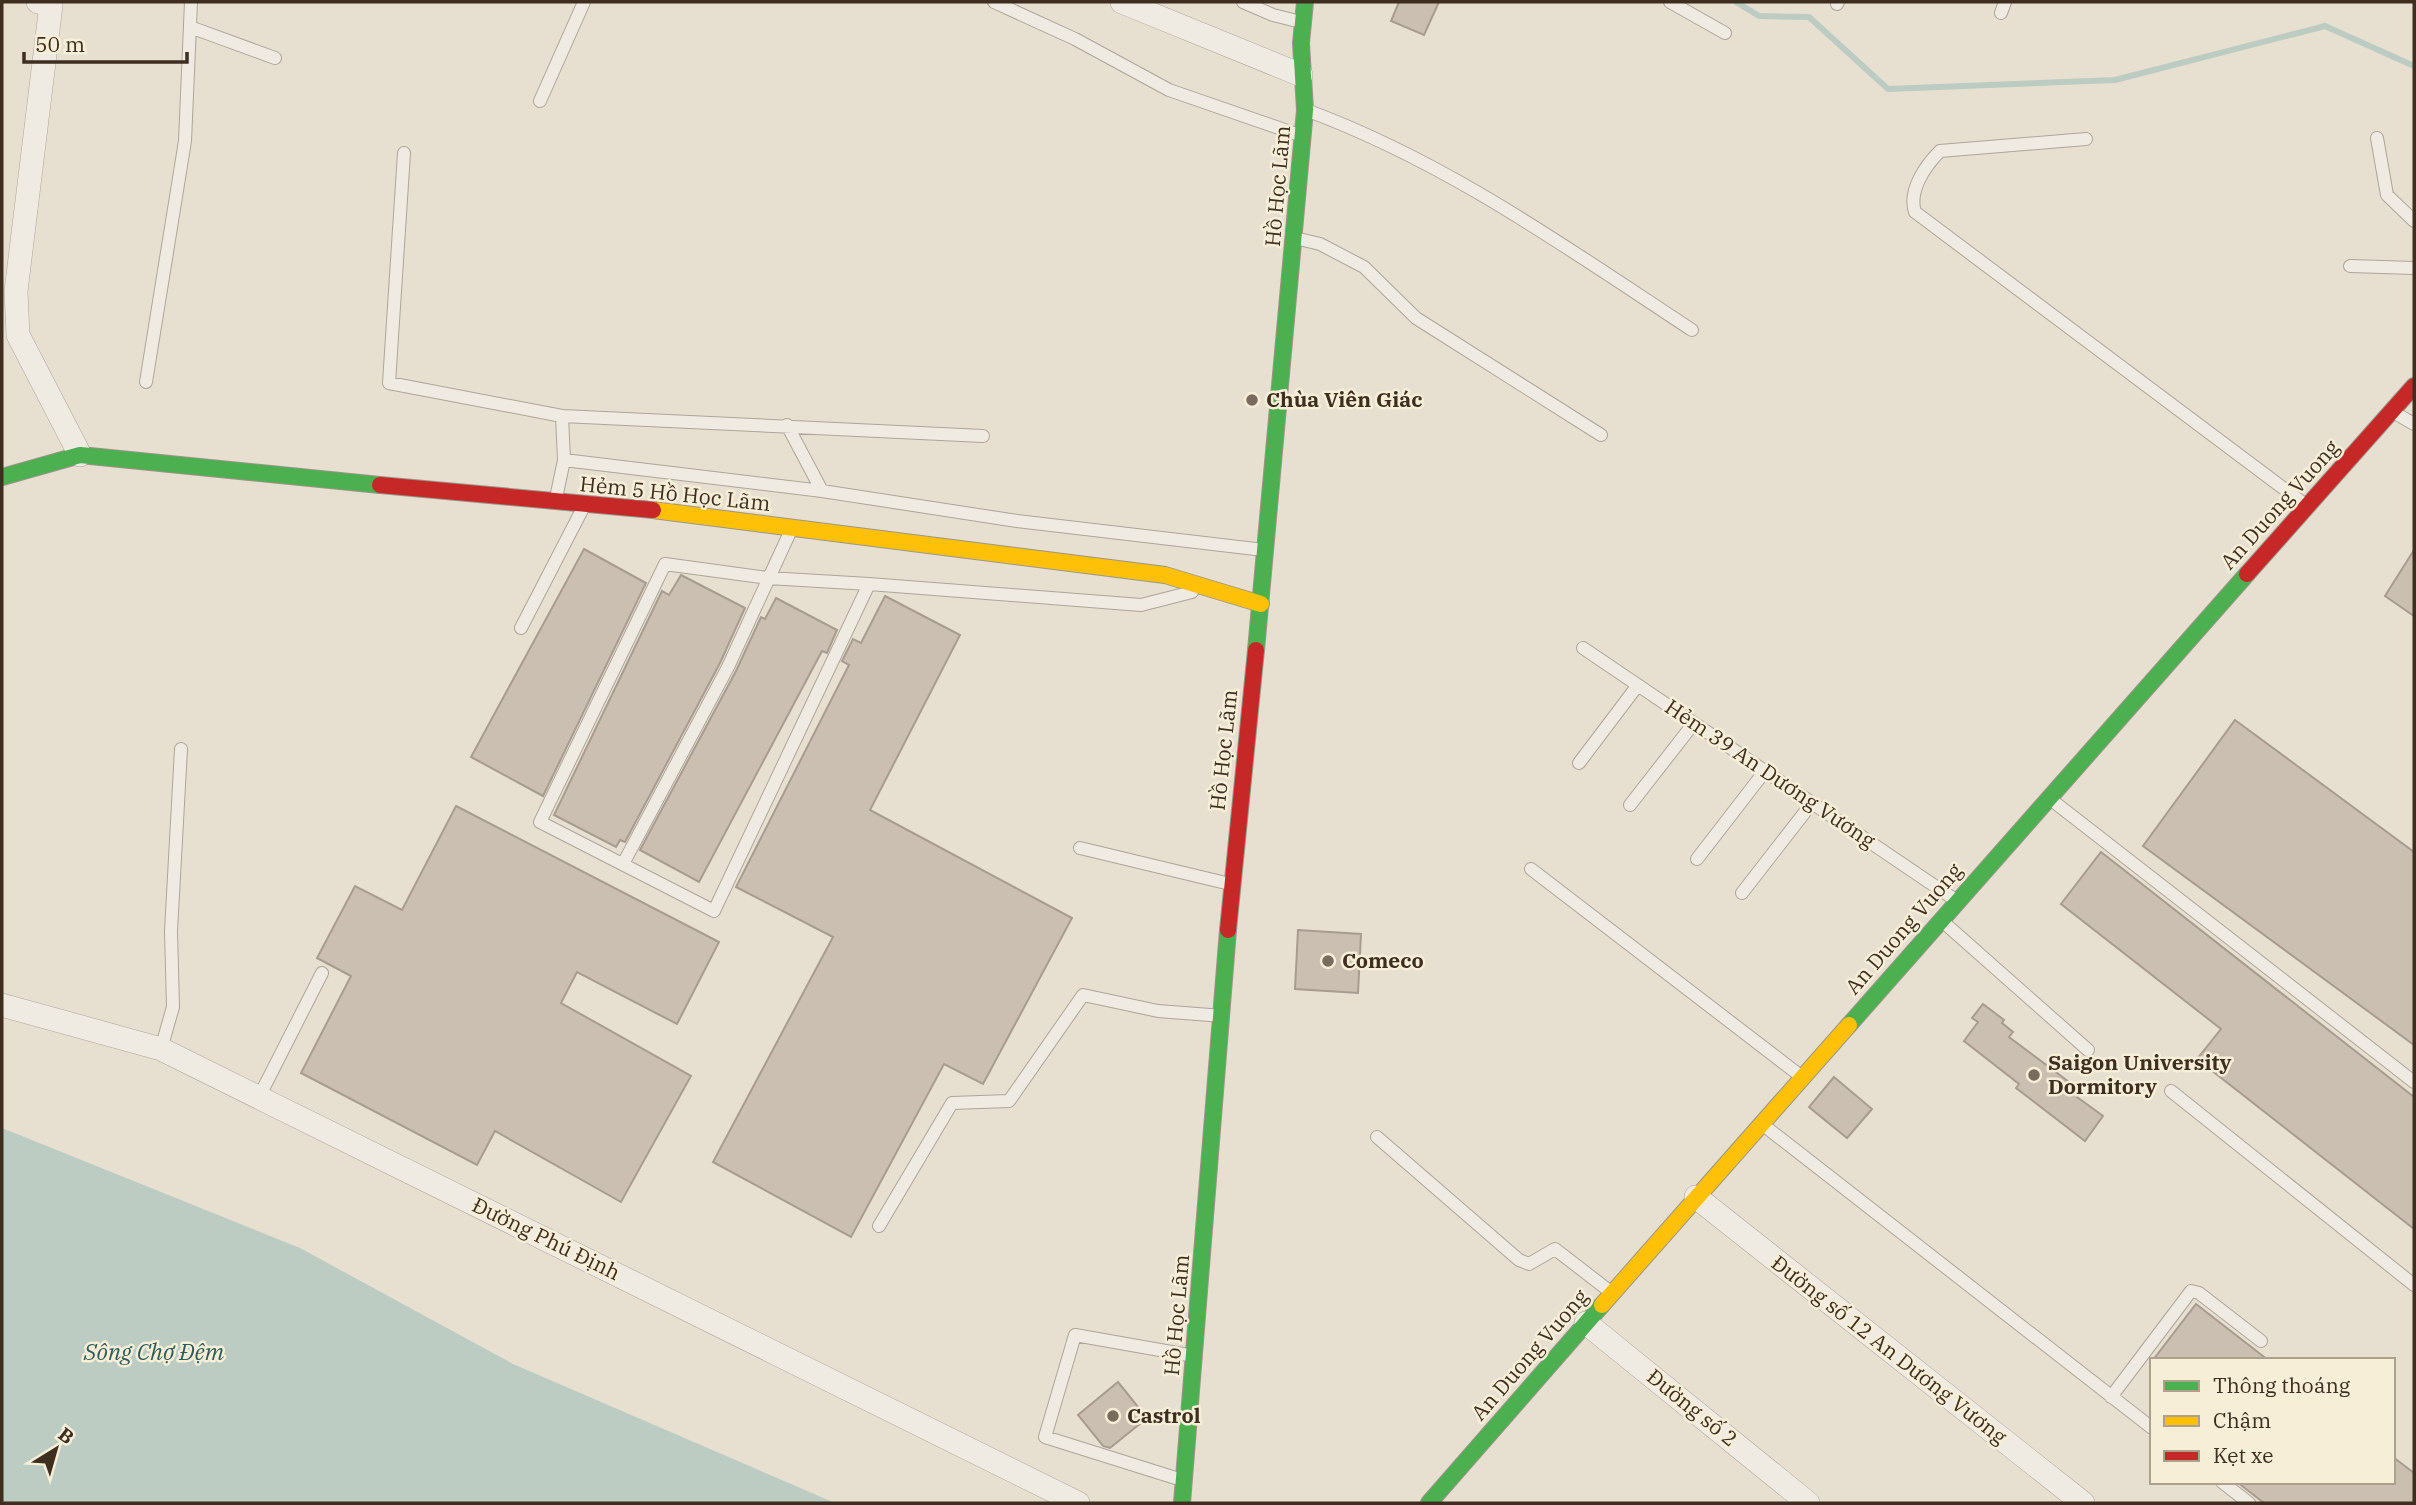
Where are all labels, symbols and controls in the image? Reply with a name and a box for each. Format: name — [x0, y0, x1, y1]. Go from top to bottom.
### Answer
scale bar — [24, 21, 187, 65]
text: 50 m — [35, 30, 85, 58]
street label: Hồ Học Lãm — [1258, 124, 1296, 248]
place label: Chùa Viên Giác — [1266, 385, 1422, 413]
marker: Chùa Viên Giác — [1244, 392, 1260, 408]
street label: An Duong Vuong — [2214, 433, 2345, 575]
street label: Hẻm 5 Hồ Học Lãm — [578, 469, 772, 517]
street label: Hồ Học Lãm — [1203, 688, 1243, 812]
street label: Hẻm 39 An Dương Vương — [1660, 692, 1882, 854]
street label: An Duong Vuong — [1838, 856, 1968, 1000]
place label: Comeco — [1342, 946, 1424, 974]
marker: Comeco — [1320, 953, 1336, 969]
place label: Saigon University Dormitory — [2048, 1048, 2232, 1100]
marker: Saigon University Dormitory — [2026, 1067, 2042, 1083]
street label: Đường Phú Định — [468, 1190, 625, 1286]
street label: Đường số 12 An Dương Vương — [1766, 1248, 2014, 1450]
street label: Hồ Học Lãm — [1157, 1253, 1195, 1377]
street label: An Duong Vuong — [1464, 1282, 1594, 1426]
water label: Sông Chợ Đệm — [83, 1336, 225, 1366]
legend — [2150, 1358, 2395, 1484]
street label: Đường số 2 — [1641, 1362, 1744, 1452]
text: Thông thoáng — [2213, 1371, 2351, 1399]
place label: Castrol — [1127, 1401, 1201, 1429]
text: Chậm — [2213, 1406, 2271, 1434]
marker: Castrol — [1105, 1408, 1121, 1424]
north arrow — [21, 1414, 91, 1484]
text: B — [54, 1422, 79, 1449]
text: Kẹt xe — [2213, 1441, 2274, 1469]

